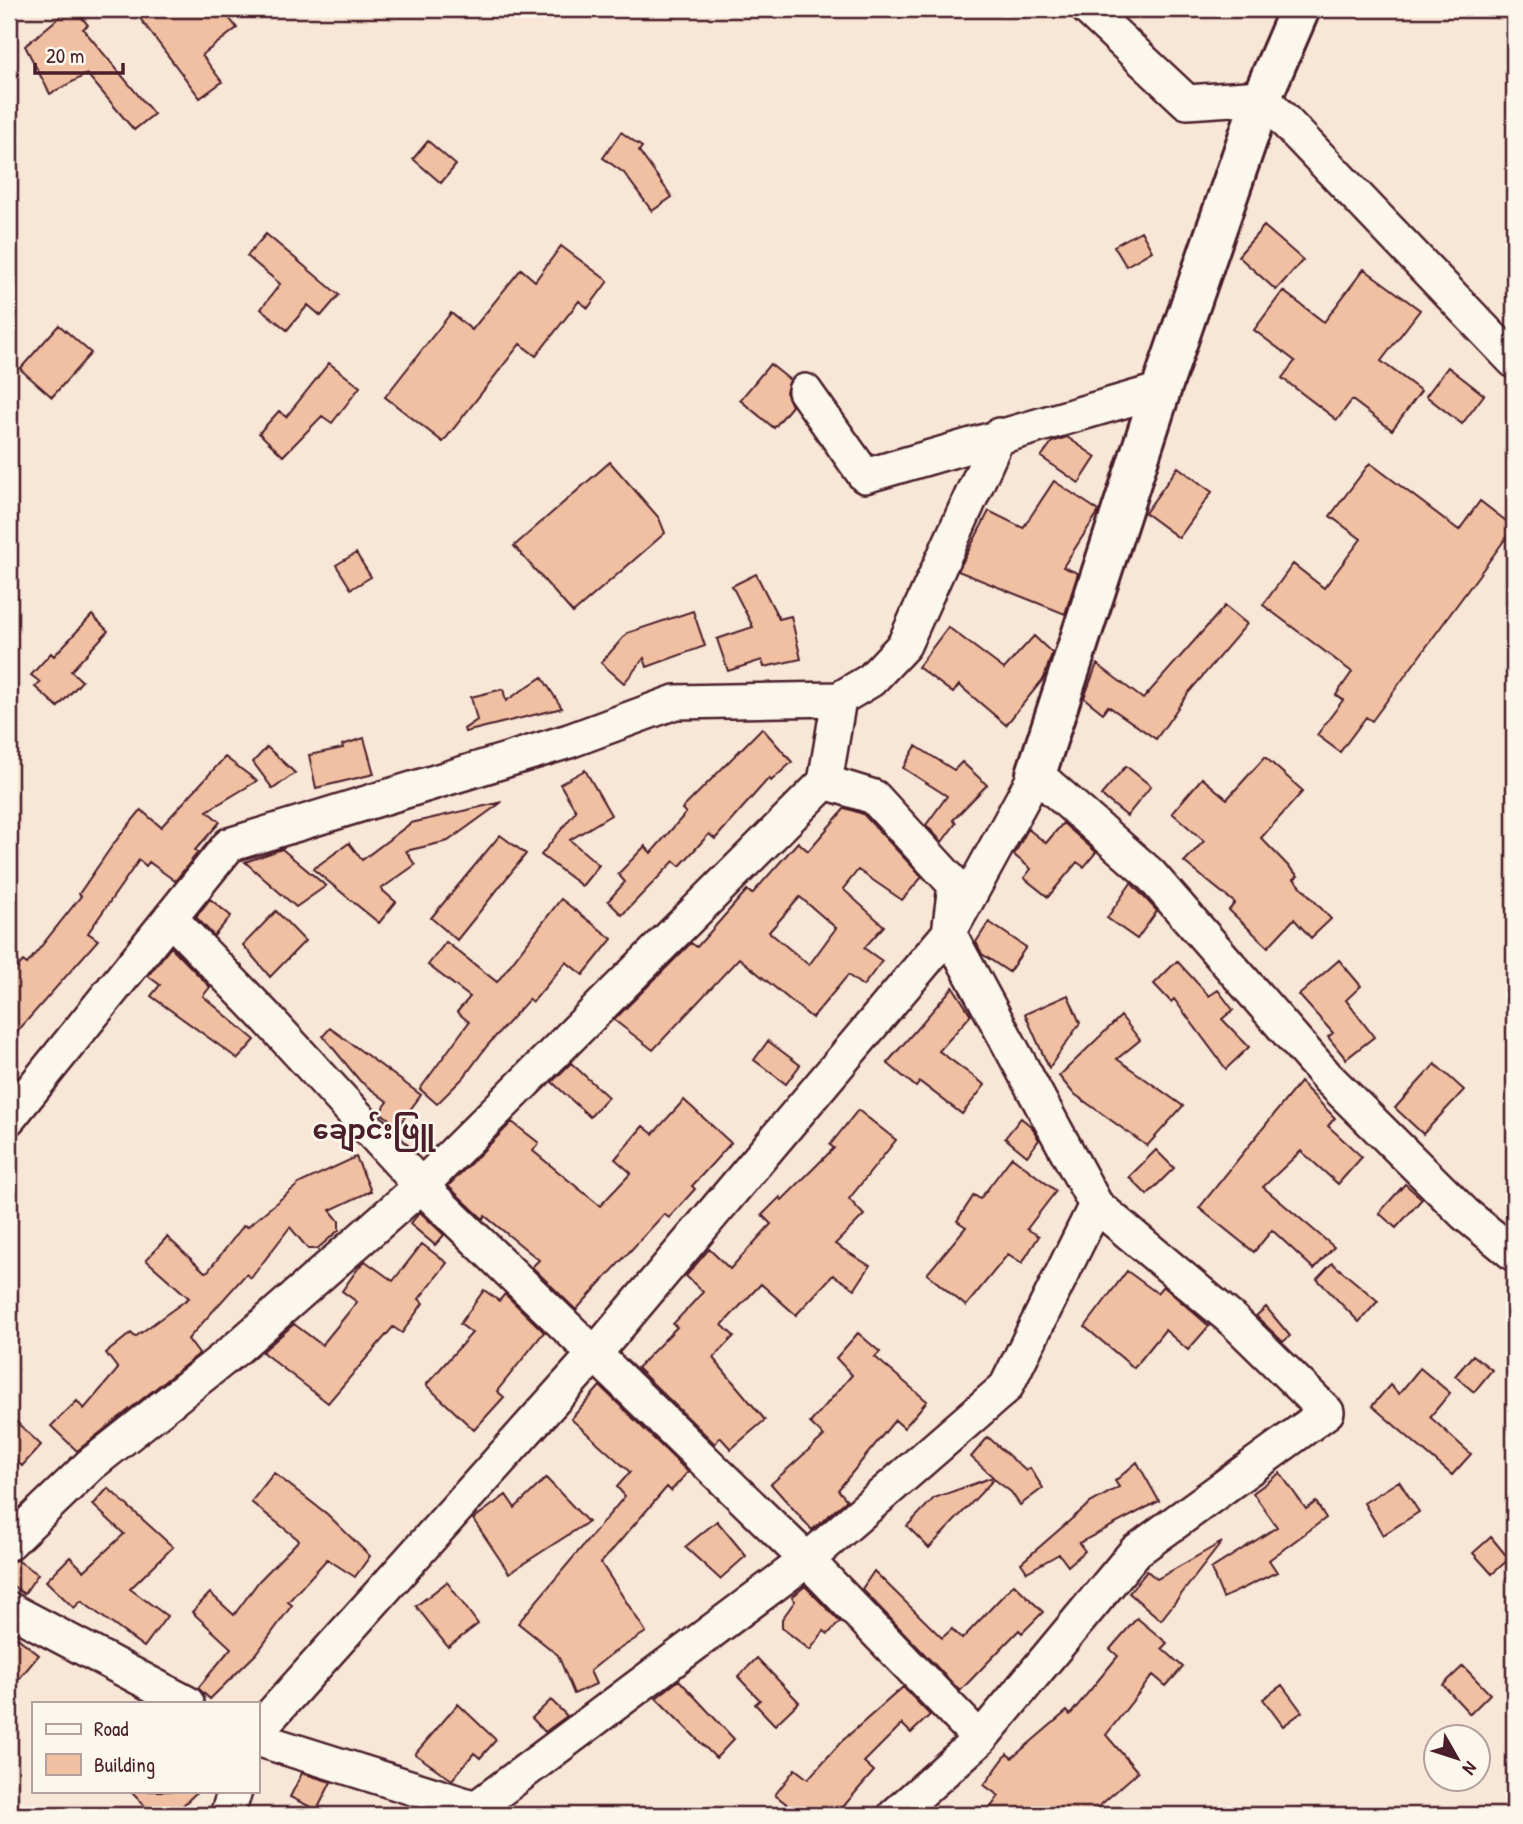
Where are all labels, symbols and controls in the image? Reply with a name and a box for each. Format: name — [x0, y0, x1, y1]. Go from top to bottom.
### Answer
scale bar — [35, 32, 122, 76]
text: 20 m — [46, 41, 84, 70]
district label: ချောင်းဖြူ — [312, 1111, 436, 1152]
legend — [32, 1702, 259, 1792]
text: Road — [94, 1714, 128, 1743]
north arrow — [1422, 1722, 1492, 1792]
text: Building — [94, 1750, 155, 1779]
text: N — [1457, 1757, 1483, 1781]

